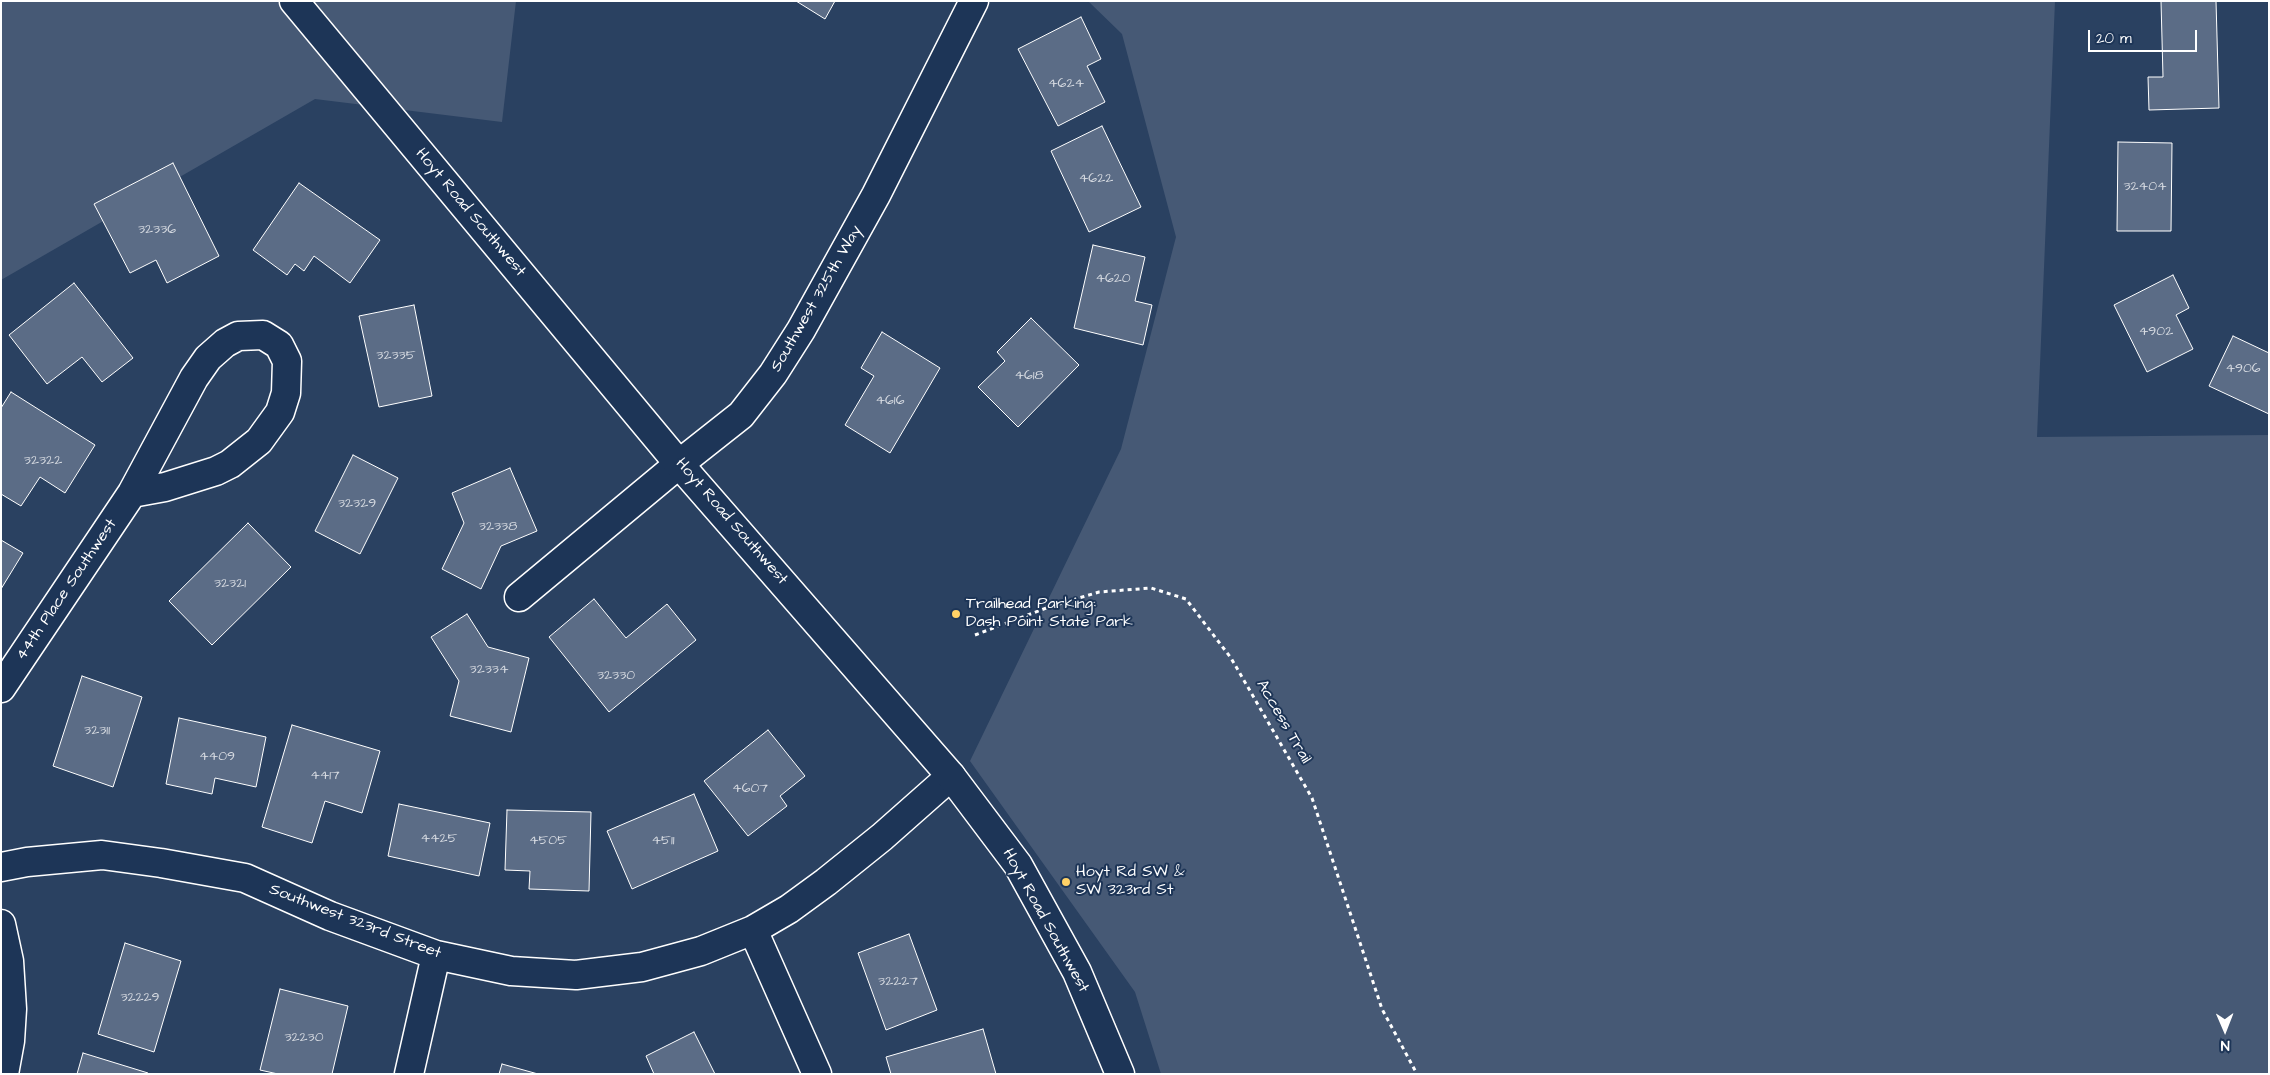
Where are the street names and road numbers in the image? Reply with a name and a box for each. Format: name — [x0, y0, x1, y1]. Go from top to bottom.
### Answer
street label: Hoyt Road Southwest — [411, 145, 529, 281]
street label: Southwest 325th Way — [767, 222, 867, 376]
street label: Hoyt Road Southwest — [671, 455, 791, 589]
street label: 44th Place Southwest — [12, 516, 122, 664]
street label: Access Trail — [1251, 677, 1315, 767]
street label: Hoyt Road Southwest — [997, 846, 1093, 996]
street label: Southwest 323rd Street — [266, 880, 444, 964]

